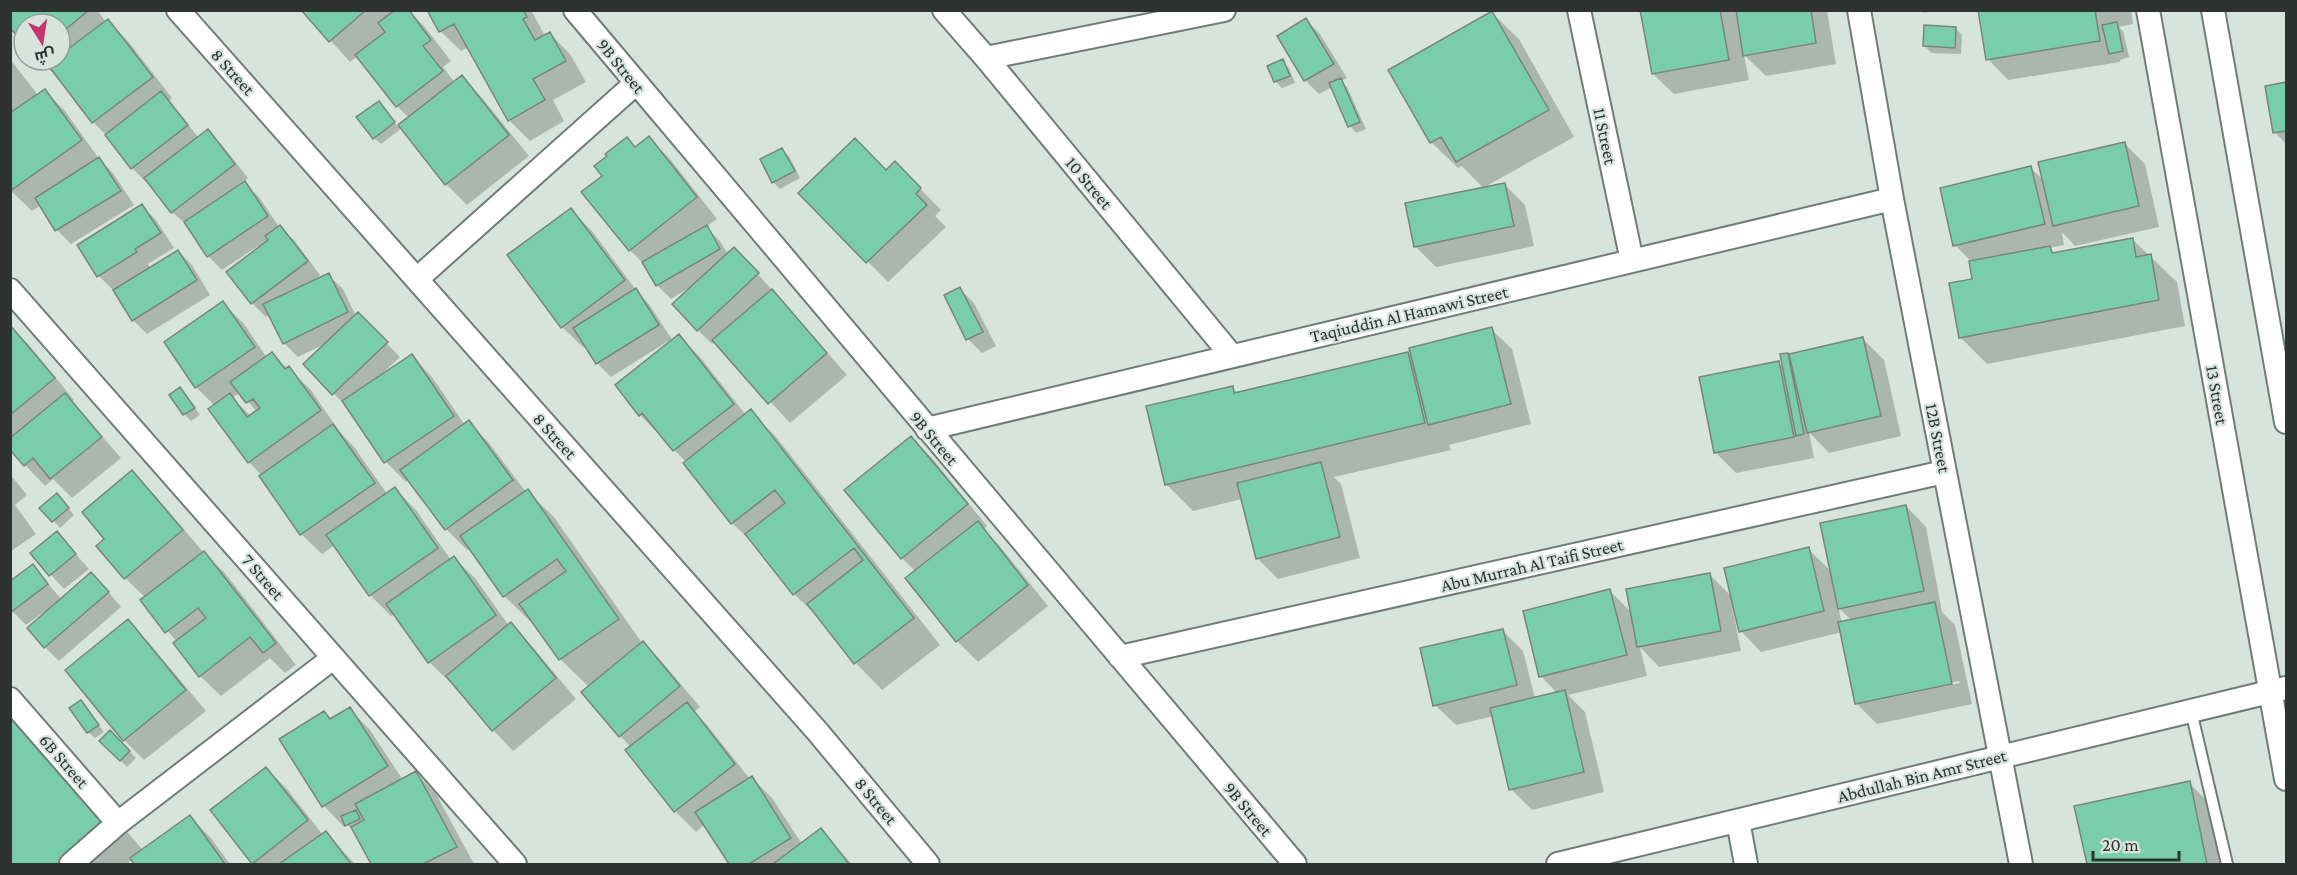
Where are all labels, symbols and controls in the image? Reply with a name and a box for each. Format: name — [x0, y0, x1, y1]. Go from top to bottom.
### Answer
north arrow — [12, 12, 72, 72]
street label: 9B Street — [593, 35, 650, 98]
text: ش — [33, 45, 57, 67]
street label: 8 Street — [207, 45, 260, 100]
street label: 11 Street — [1589, 106, 1621, 167]
street label: 10 Street — [1062, 153, 1117, 214]
street label: Taqiuddin Al Hamawi Street — [1308, 281, 1511, 347]
street label: 13 Street — [2202, 364, 2232, 427]
street label: 12B Street — [1922, 402, 1955, 475]
street label: 9B Street — [906, 407, 963, 470]
street label: 8 Street — [529, 409, 582, 464]
street label: Abu Murrah Al Taifi Street — [1439, 534, 1626, 596]
street label: 7 Street — [238, 550, 289, 605]
street label: 6B Street — [35, 730, 93, 793]
street label: Abdullah Bin Amr Street — [1835, 745, 2010, 807]
street label: 8 Street — [851, 773, 902, 829]
street label: 9B Street — [1220, 778, 1277, 841]
scale bar — [2093, 824, 2178, 862]
text: 20 m — [2102, 835, 2139, 855]

